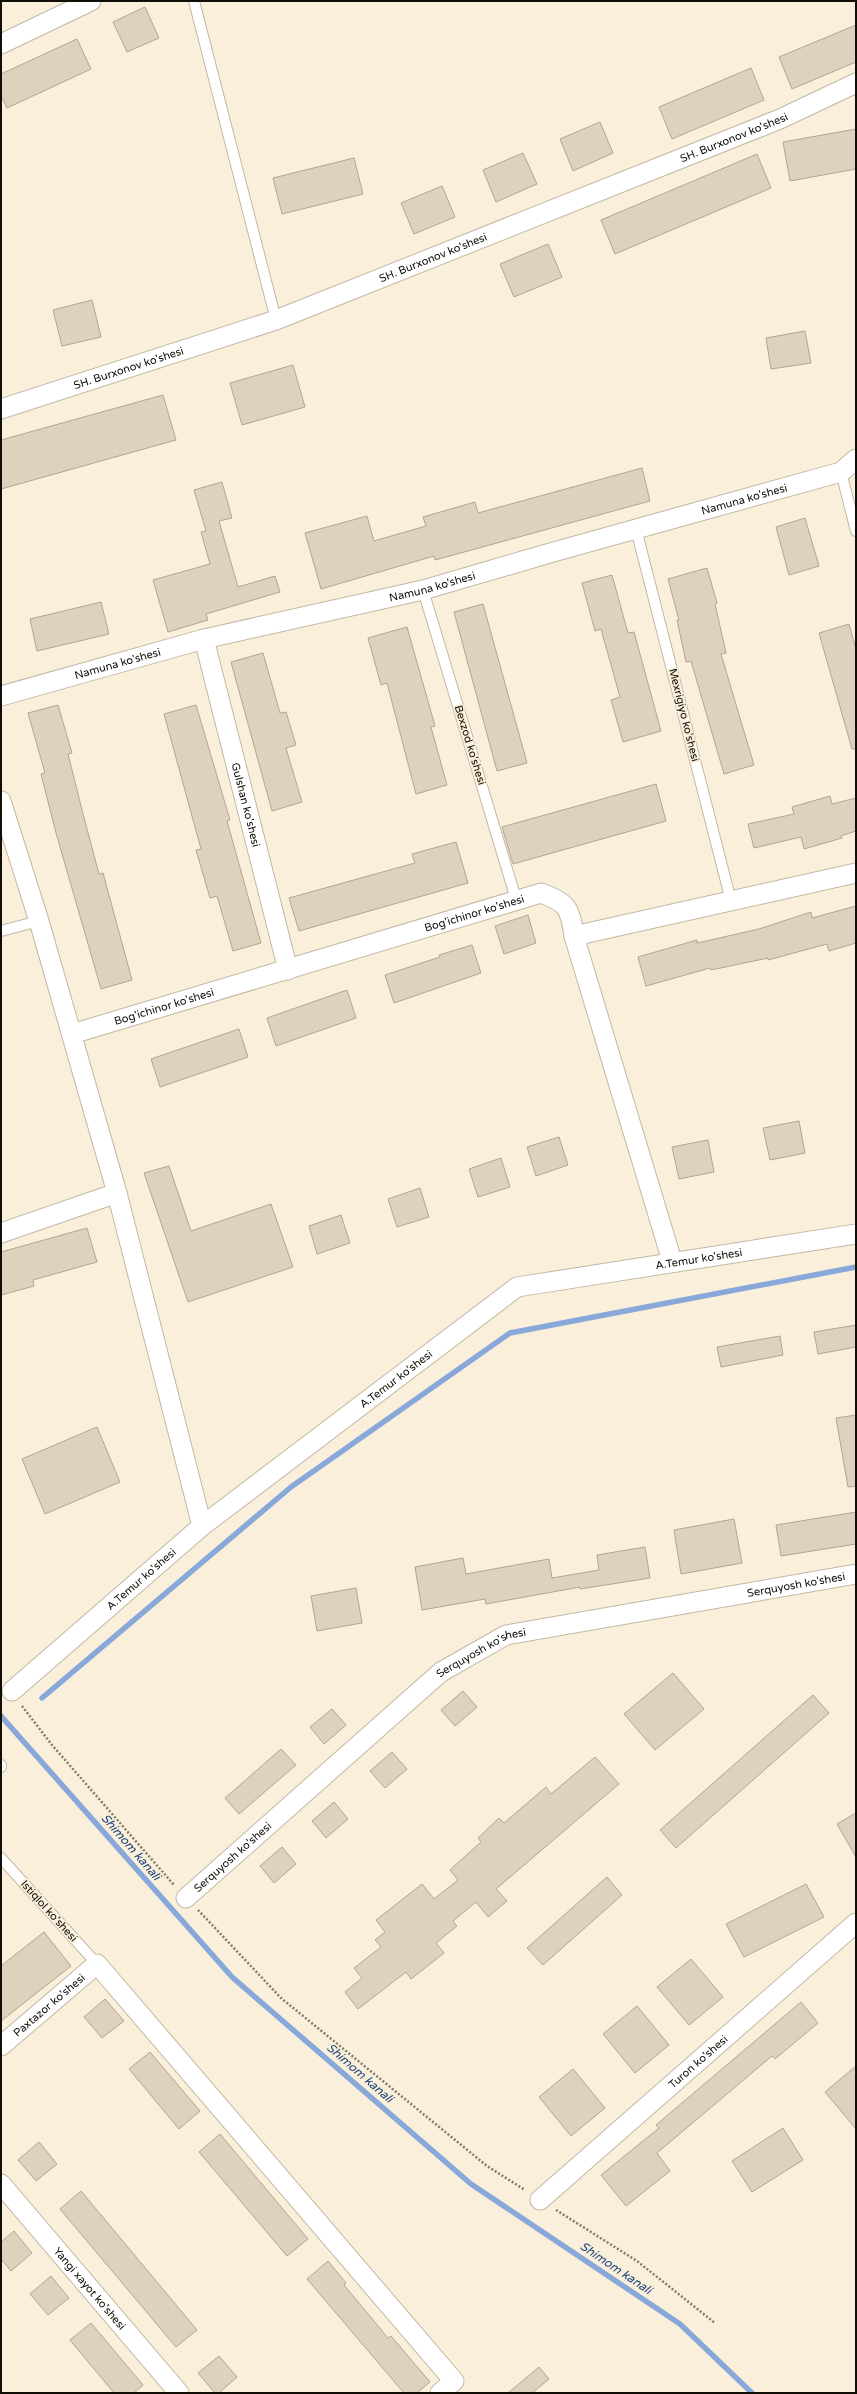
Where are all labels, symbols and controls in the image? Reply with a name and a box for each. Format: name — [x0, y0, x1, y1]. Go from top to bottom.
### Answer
street label: SH. Burxonov ko'shesi — [678, 110, 790, 165]
street label: SH. Burxonov ko'shesi — [377, 230, 489, 285]
street label: SH. Burxonov ko'shesi — [72, 344, 185, 392]
street label: Namuna ko'shesi — [700, 481, 789, 517]
street label: Namuna ko'shesi — [388, 569, 477, 604]
street label: Namuna ko'shesi — [73, 645, 162, 682]
street label: Mexrigiyo ko'shesi — [666, 667, 702, 763]
street label: Bexzod ko'shesi — [452, 704, 488, 786]
street label: Gulshan ko'shesi — [229, 761, 263, 848]
street label: Bog'ichinor ko'shesi — [423, 892, 526, 934]
street label: Bog'ichinor ko'shesi — [113, 985, 215, 1027]
street label: A.Temur ko'shesi — [654, 1245, 743, 1272]
street label: A.Temur ko'shesi — [357, 1347, 435, 1411]
street label: A.Temur ko'shesi — [104, 1545, 179, 1613]
street label: Serquyosh ko'shesi — [746, 1570, 846, 1599]
street label: Serquyosh ko'shesi — [433, 1625, 527, 1680]
water label: Shimom kanali — [98, 1811, 165, 1885]
street label: Serquyosh ko'shesi — [191, 1819, 274, 1895]
street label: Istiqlol ko'shesi — [18, 1878, 80, 1944]
street label: Paxtazor ko'shesi — [10, 1971, 87, 2039]
street label: Turon ko'shesi — [666, 2032, 730, 2091]
water label: Shimom kanali — [324, 2040, 398, 2107]
water label: Shimom kanali — [578, 2239, 656, 2298]
street label: Yangi xayot ko'shesi — [51, 2244, 129, 2332]

